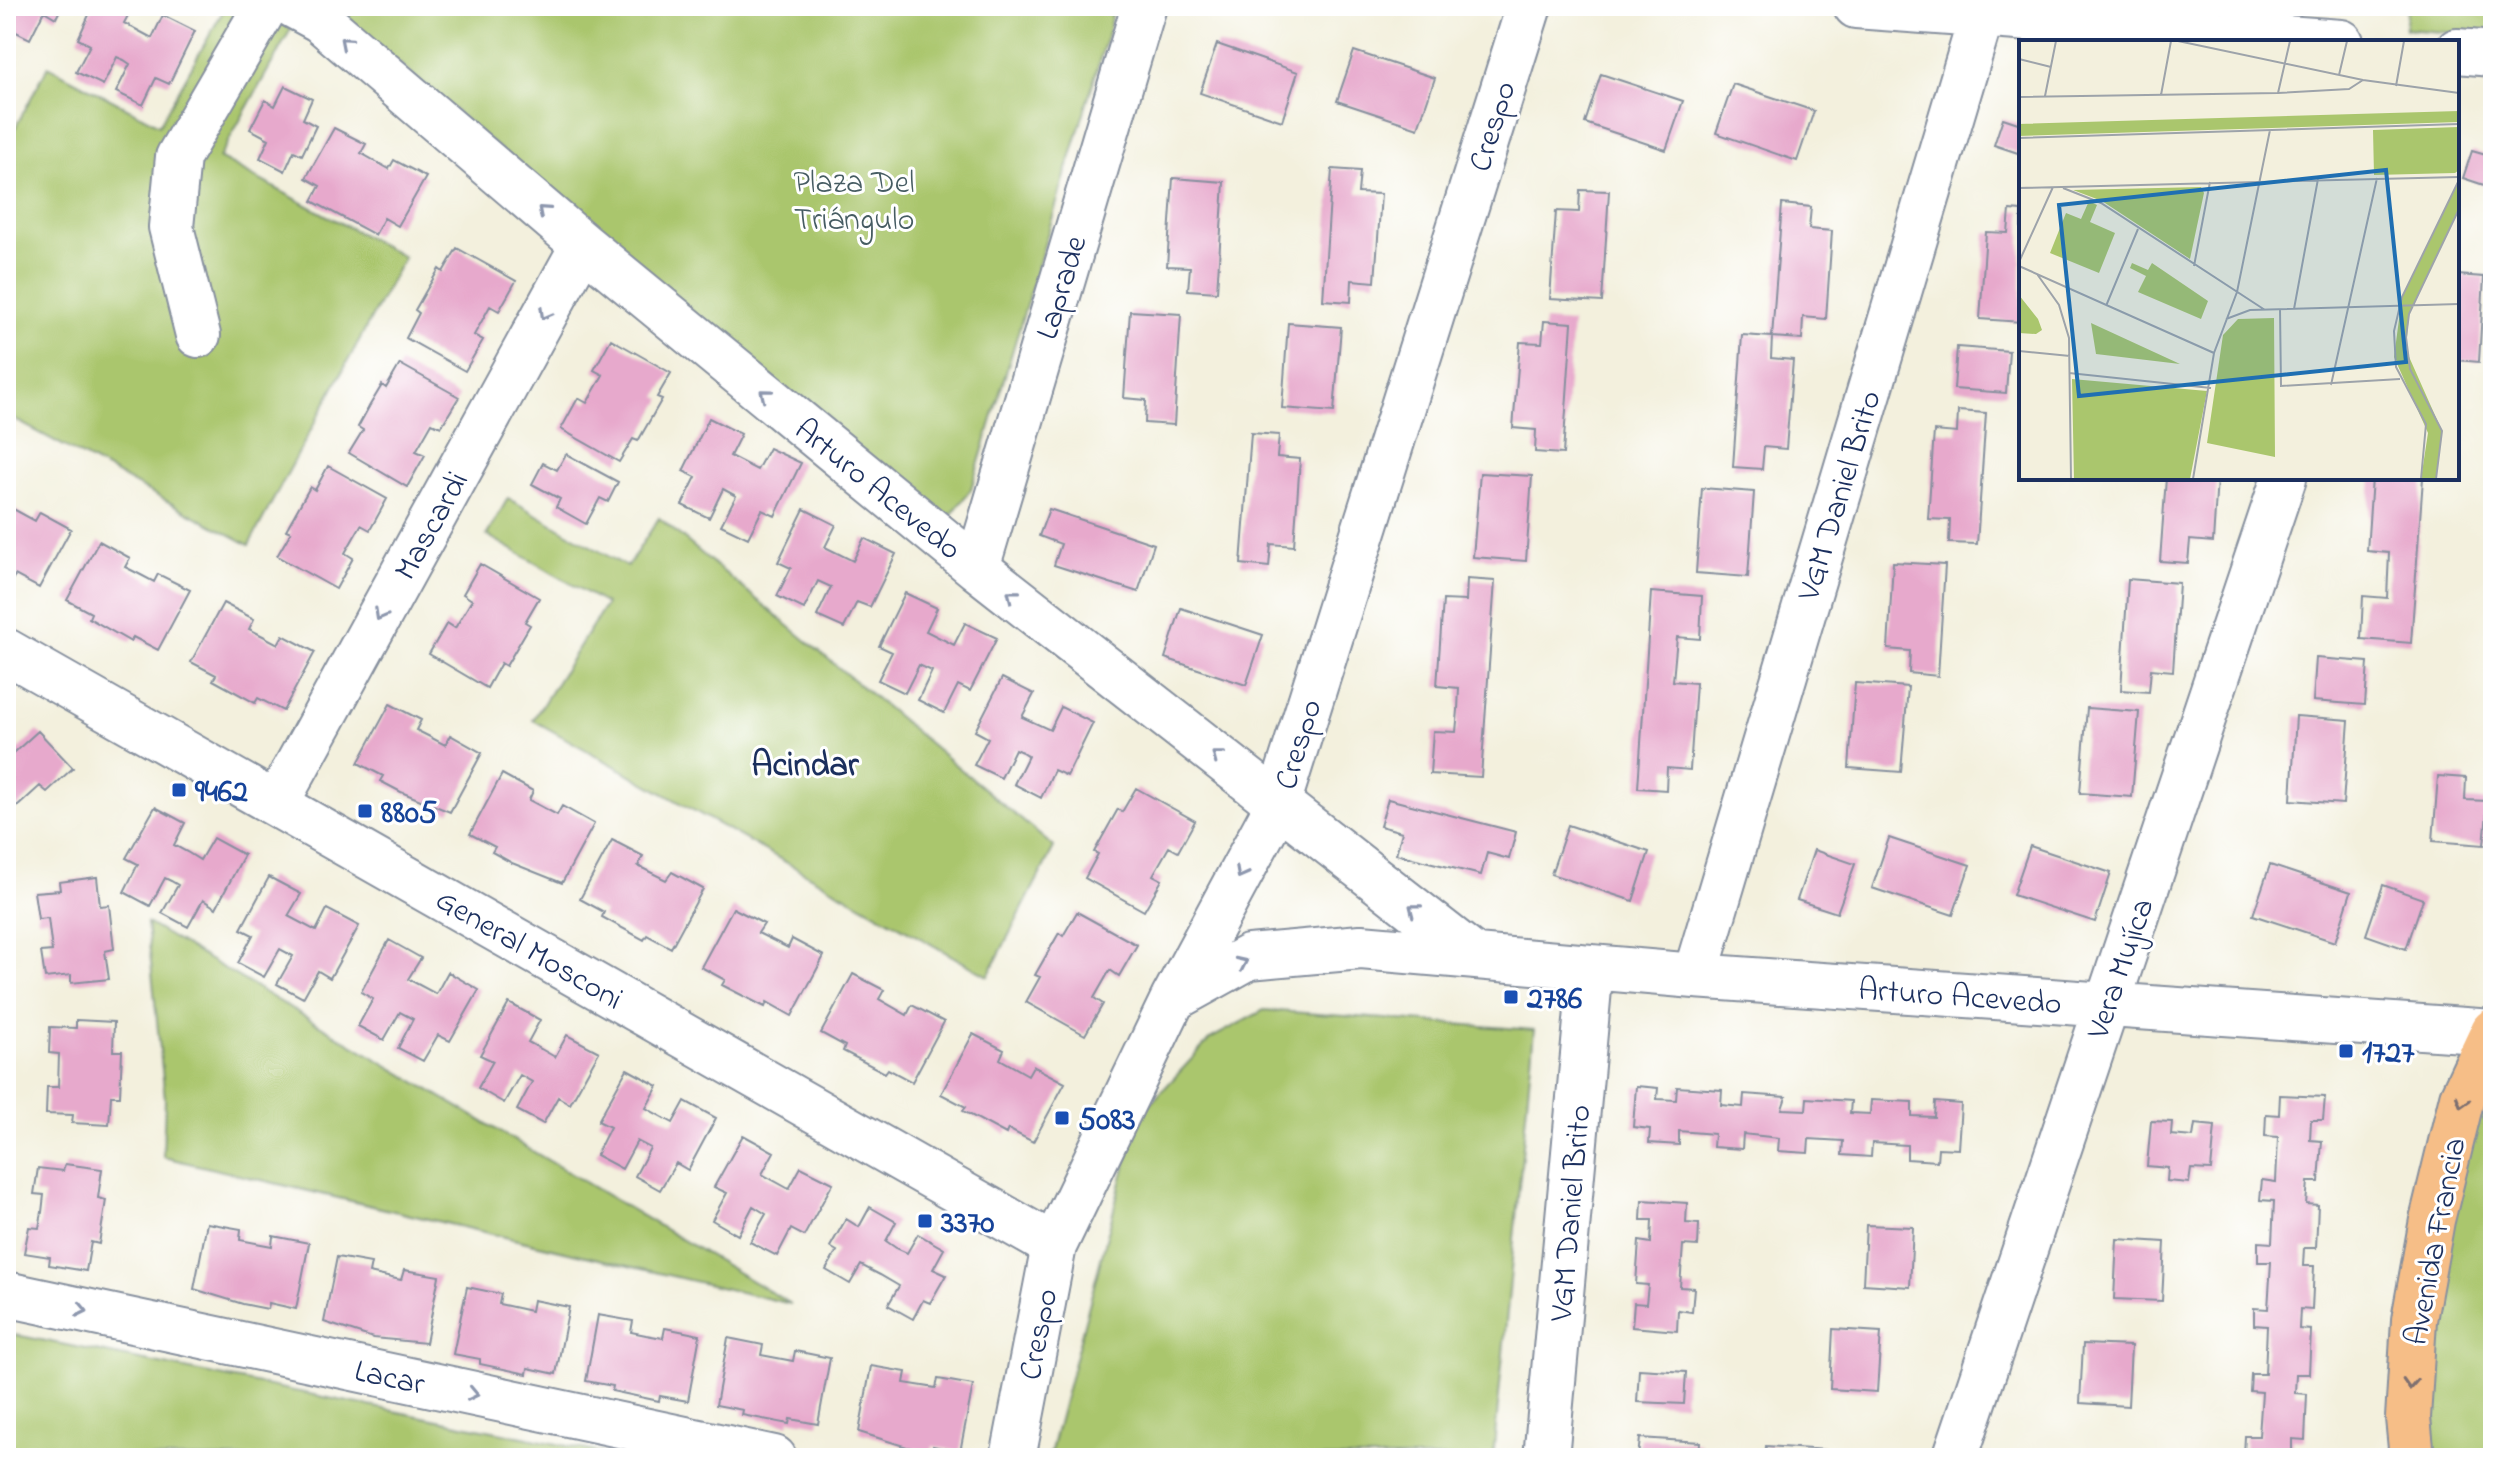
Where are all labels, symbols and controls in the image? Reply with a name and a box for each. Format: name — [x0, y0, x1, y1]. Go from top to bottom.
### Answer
one-way arrow — [340, 37, 355, 52]
inset map — [2019, 40, 2459, 480]
street label: Crespo — [1458, 76, 1530, 178]
park label: Plaza Del Triángulo — [793, 161, 915, 245]
one-way arrow — [538, 206, 552, 221]
street label: Laprade — [1025, 230, 1102, 346]
one-way arrow — [540, 305, 555, 320]
street label: VGM Daniel Brito — [1787, 385, 1896, 608]
one-way arrow — [760, 389, 774, 404]
street label: Arturo Acevedo — [783, 408, 971, 573]
street label: Mascardi — [384, 464, 482, 590]
one-way arrow — [1006, 591, 1021, 605]
one-way arrow — [374, 607, 389, 621]
street label: Crespo — [1264, 694, 1336, 796]
district label: Acindar — [752, 742, 860, 792]
one-way arrow — [1211, 751, 1226, 765]
place label: 9462 — [194, 770, 248, 817]
marker: 9462 — [170, 781, 188, 799]
place label: 8805 — [381, 791, 437, 838]
marker: 8805 — [356, 802, 374, 820]
one-way arrow — [1236, 864, 1251, 879]
street label: General Mosconi — [426, 878, 631, 1024]
street label: Vera Mujíca — [2076, 893, 2168, 1047]
one-way arrow — [1408, 905, 1423, 919]
one-way arrow — [1233, 956, 1248, 972]
street label: Arturo Acevedo — [1857, 968, 2063, 1029]
place label: 2786 — [1526, 977, 1582, 1024]
marker: 2786 — [1502, 988, 1520, 1006]
place label: 1727 — [2362, 1031, 2415, 1078]
marker: 1727 — [2337, 1042, 2355, 1060]
one-way arrow — [2455, 1095, 2471, 1108]
place label: 5083 — [1078, 1098, 1135, 1145]
street label: VGM Daniel Brito — [1540, 1103, 1605, 1325]
marker: 5083 — [1053, 1109, 1071, 1127]
street label: Avenida Francia — [2394, 1134, 2481, 1349]
place label: 3370 — [940, 1201, 995, 1248]
marker: 3370 — [916, 1212, 934, 1230]
street label: Crespo — [1009, 1285, 1072, 1384]
one-way arrow — [75, 1301, 89, 1318]
street label: Lacar — [350, 1349, 429, 1410]
one-way arrow — [2402, 1378, 2419, 1391]
one-way arrow — [466, 1385, 480, 1402]

